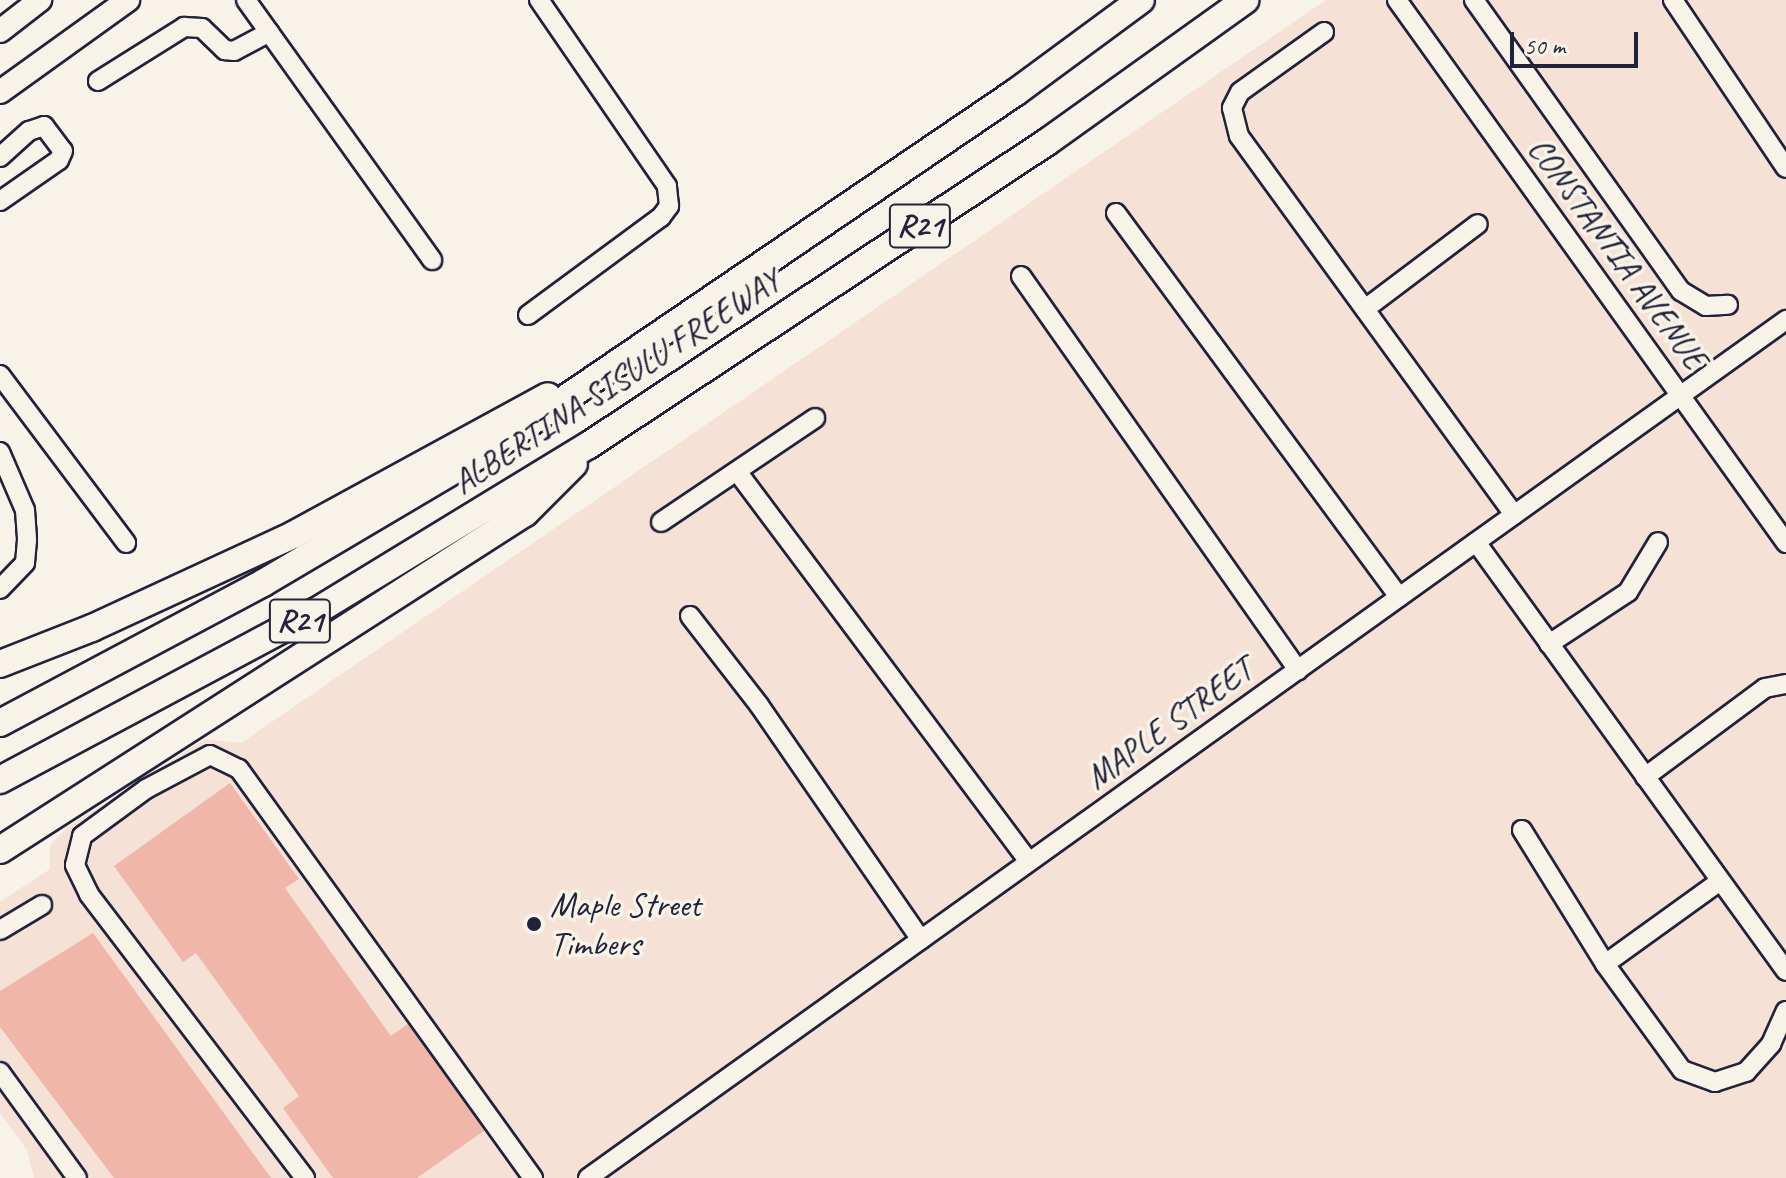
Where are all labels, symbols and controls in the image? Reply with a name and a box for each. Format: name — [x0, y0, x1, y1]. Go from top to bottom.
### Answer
scale bar — [1514, 16, 1642, 66]
text: 50 m — [1524, 31, 1565, 61]
street label: CONSTANTIA AVENUE — [1520, 129, 1716, 377]
road number: R21 — [888, 198, 952, 254]
street label: ALBERTINA SISULU FREEWAY — [447, 261, 785, 501]
road number: R21 — [268, 593, 332, 649]
street label: MAPLE STREET — [1077, 648, 1261, 798]
place label: Maple Street Timbers — [550, 884, 701, 964]
marker: Maple Street Timbers — [525, 915, 543, 933]

